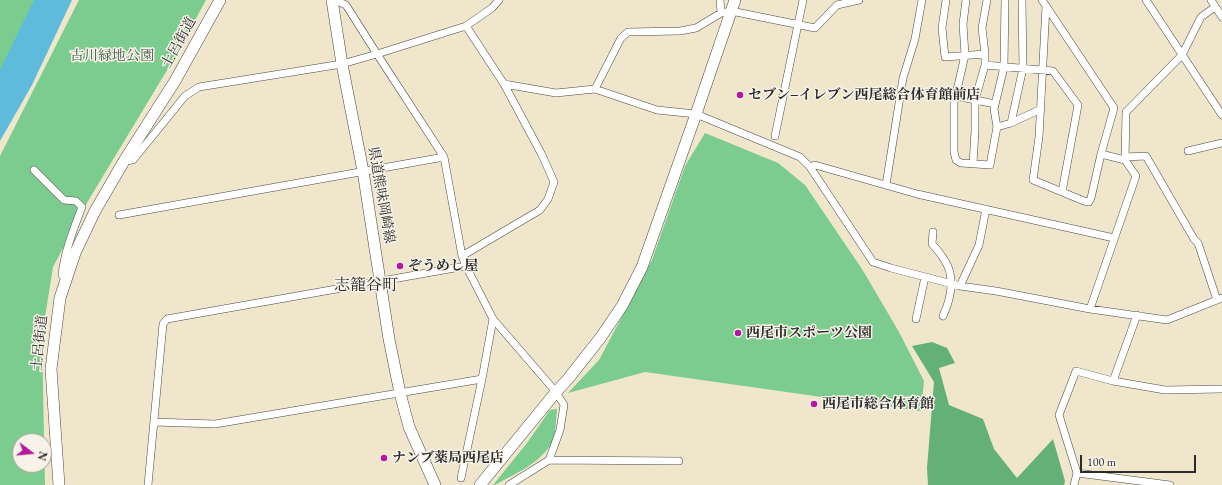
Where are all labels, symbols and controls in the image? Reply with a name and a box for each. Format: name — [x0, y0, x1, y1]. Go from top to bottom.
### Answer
street label: 土呂街道 — [158, 14, 200, 72]
park label: 古川緑地公園 — [70, 48, 154, 64]
place label: セブン−イレブン西尾総合体育館前店 — [748, 87, 981, 103]
marker: セブン−イレブン西尾総合体育館前店 — [735, 90, 745, 100]
street label: 県道熊味岡崎線 — [364, 145, 398, 245]
place label: ぞうめし屋 — [408, 258, 478, 274]
marker: ぞうめし屋 — [395, 261, 405, 271]
district label: 志籠谷町 — [334, 276, 398, 296]
street label: 土呂街道 — [29, 314, 51, 372]
place label: 西尾市スポーツ公園 — [746, 325, 872, 341]
marker: 西尾市スポーツ公園 — [733, 328, 743, 338]
place label: 西尾市総合体育館 — [822, 396, 934, 412]
marker: 西尾市総合体育館 — [809, 399, 819, 409]
north arrow — [12, 433, 52, 473]
scale bar — [1082, 447, 1198, 473]
text: N — [35, 450, 51, 462]
place label: ナンブ薬局西尾店 — [392, 450, 504, 466]
marker: ナンブ薬局西尾店 — [379, 453, 389, 463]
text: 100 m — [1087, 454, 1116, 470]

